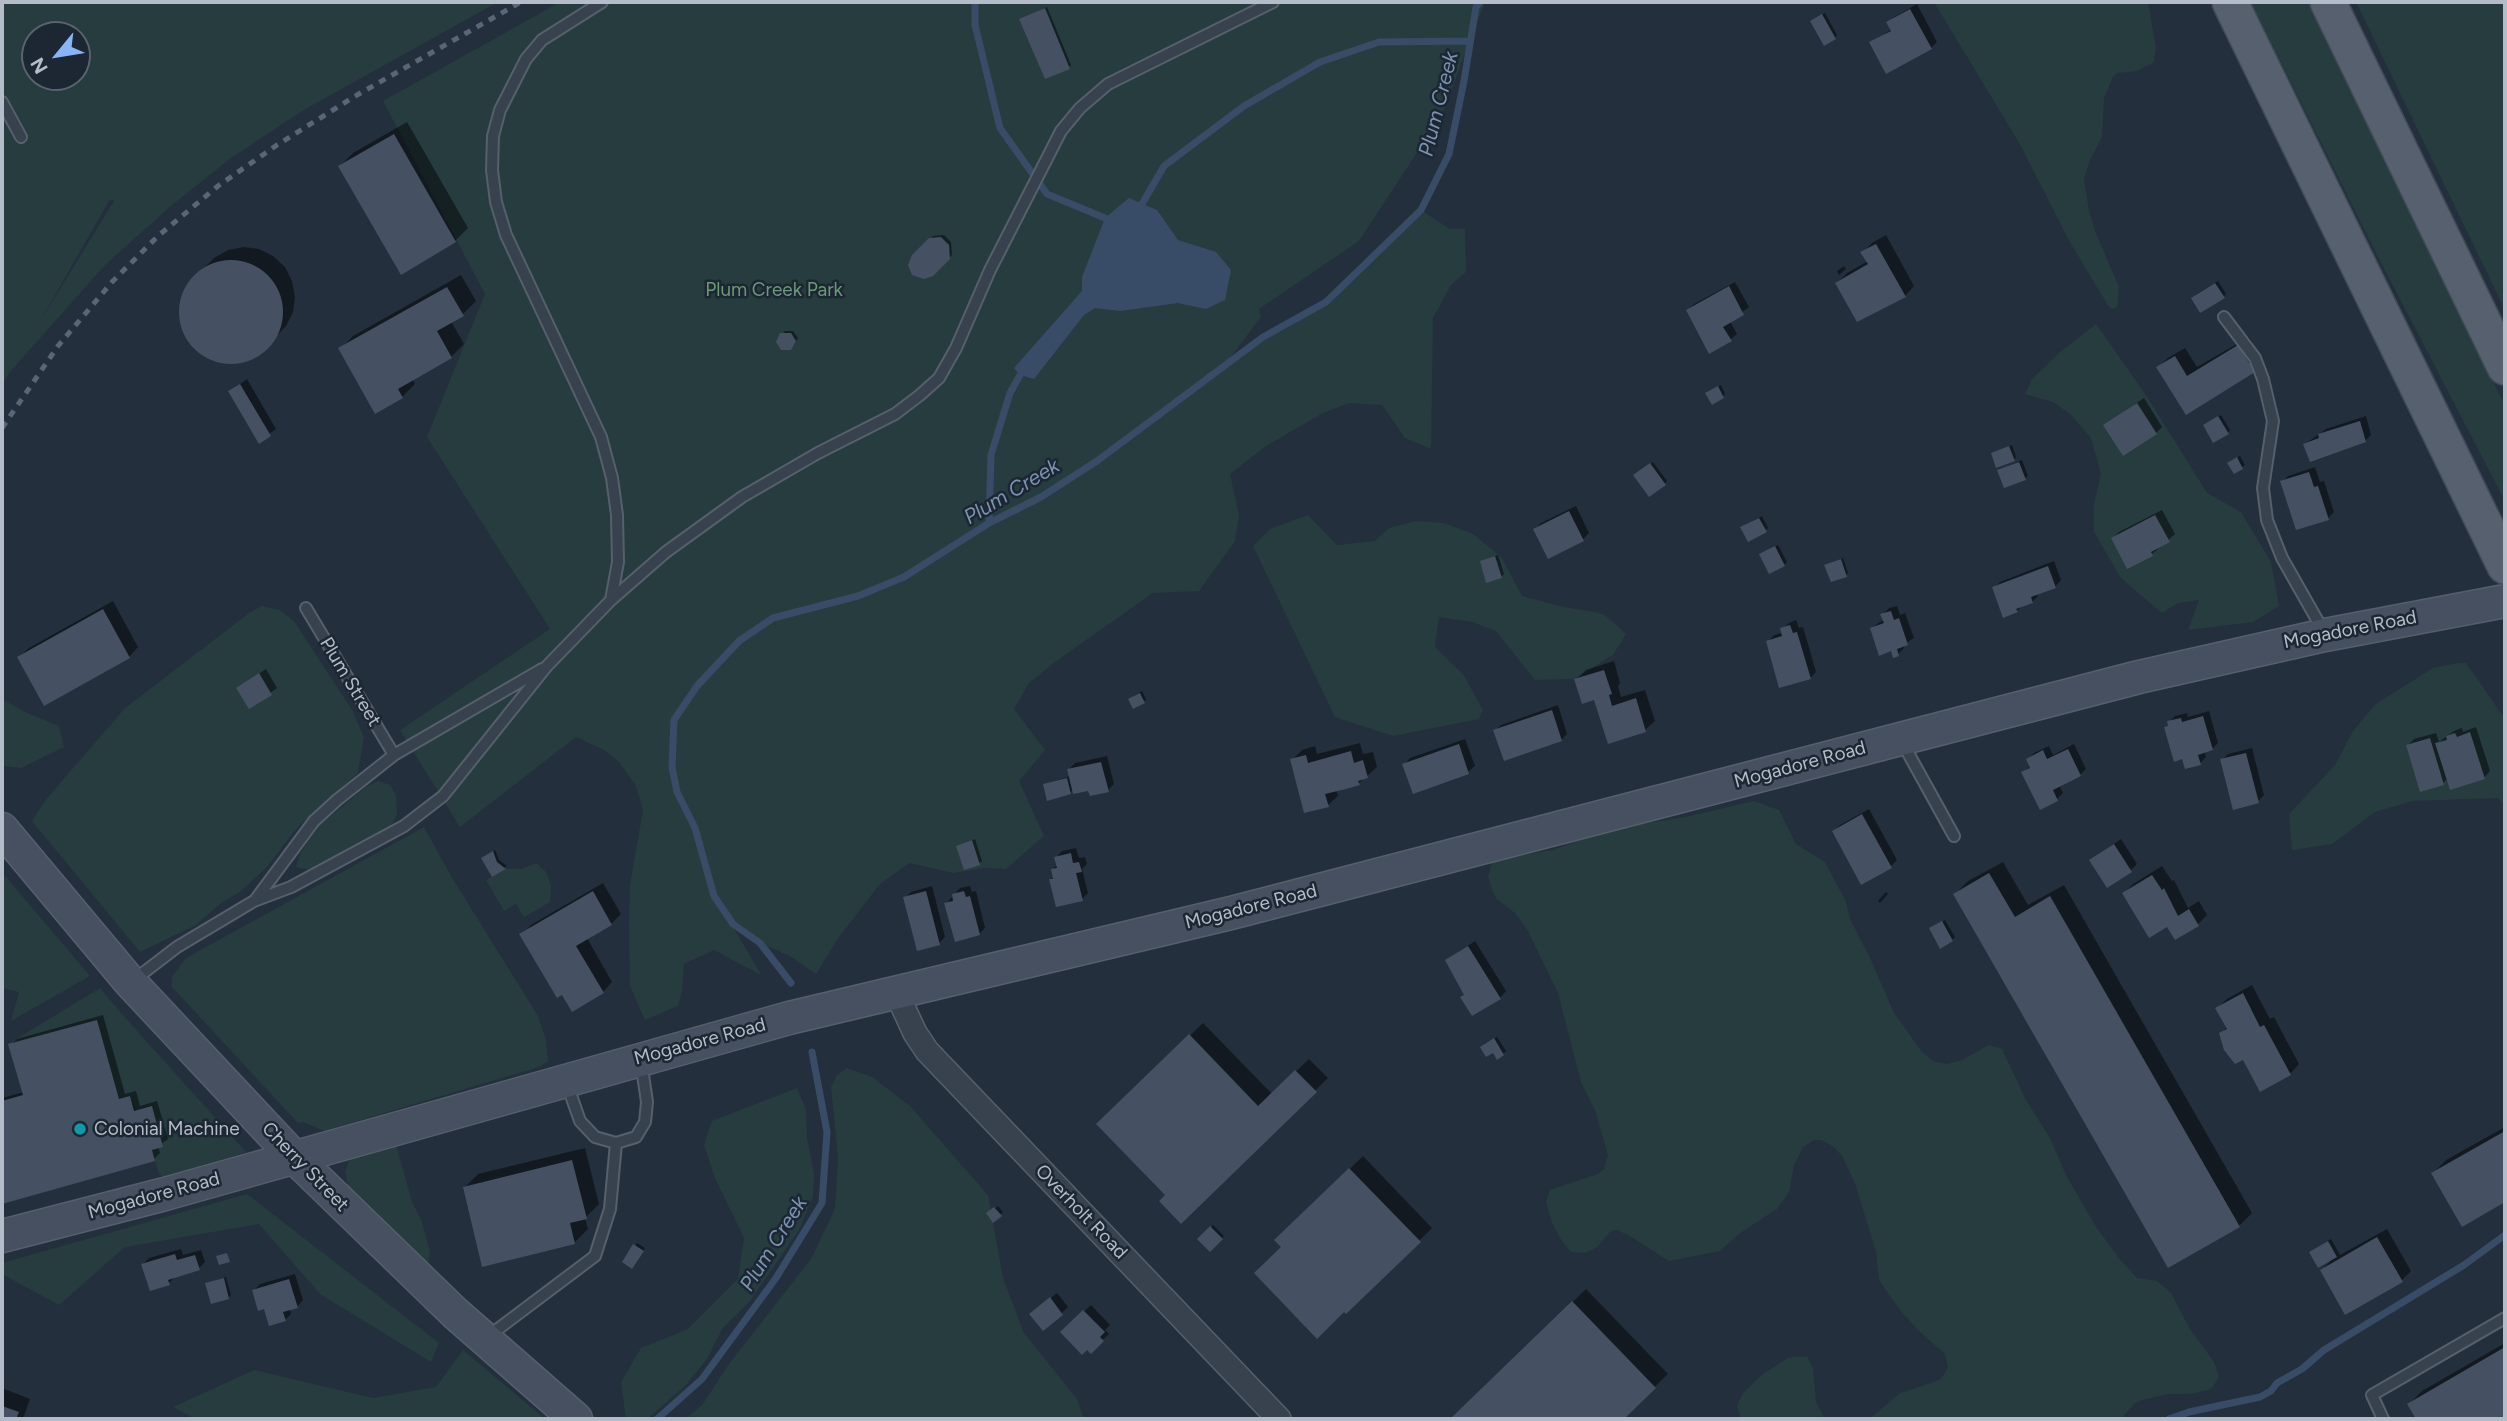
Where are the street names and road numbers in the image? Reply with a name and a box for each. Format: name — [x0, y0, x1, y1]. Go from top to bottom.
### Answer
street label: Mogadore Road — [2281, 606, 2419, 654]
street label: Plum Street — [315, 633, 385, 731]
street label: Mogadore Road — [1732, 736, 1868, 794]
street label: Mogadore Road — [1183, 880, 1319, 934]
street label: Mogadore Road — [632, 1013, 768, 1071]
street label: Cherry Street — [257, 1118, 353, 1216]
street label: Overholt Road — [1030, 1160, 1132, 1264]
street label: Mogadore Road — [86, 1167, 222, 1225]

